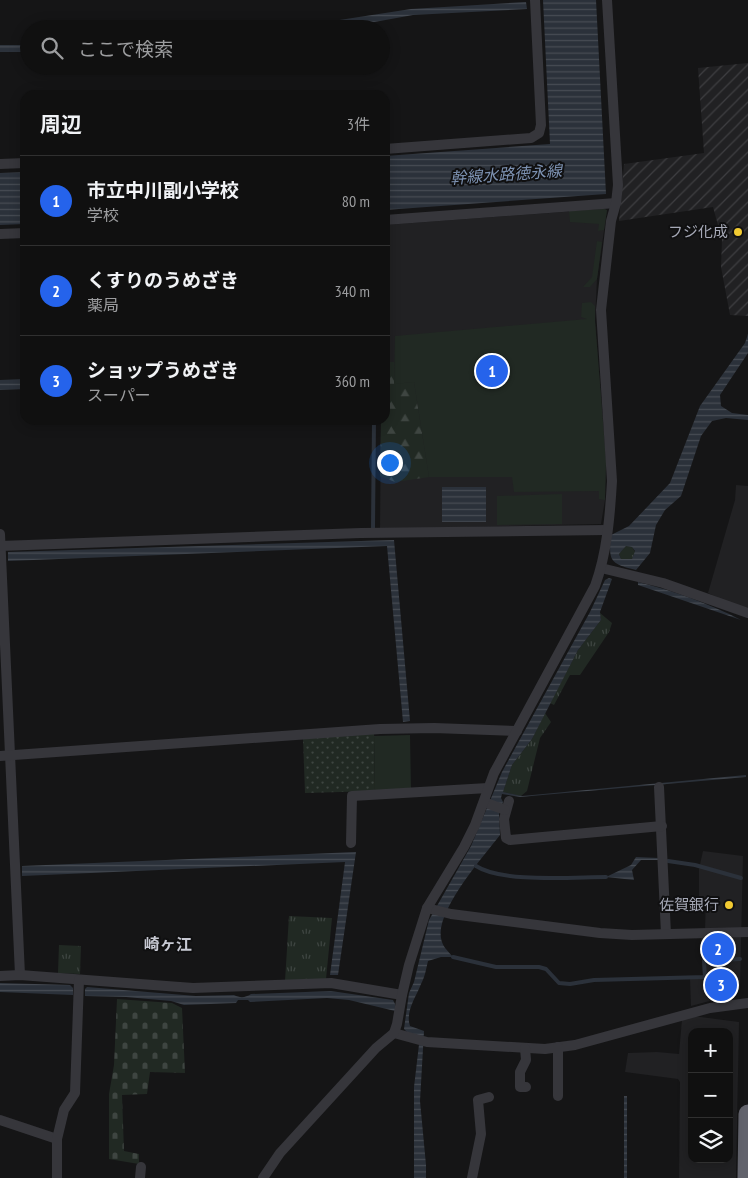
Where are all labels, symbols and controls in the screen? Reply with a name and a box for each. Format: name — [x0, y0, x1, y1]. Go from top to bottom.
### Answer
search box — [20, 20, 390, 75]
icon: search — [38, 34, 66, 62]
text: ここで検索 — [78, 37, 173, 61]
text: 周辺 — [40, 111, 82, 138]
text: 3件 — [347, 114, 370, 134]
water label: 幹線水路徳永線 — [449, 160, 565, 188]
text: 市立中川副小学校 — [87, 178, 239, 202]
text: 1 — [52, 191, 60, 211]
text: 80 m — [342, 191, 370, 211]
text: 学校 — [87, 205, 119, 225]
place label: フジ化成 — [668, 222, 728, 241]
marker: フジ化成 — [732, 226, 744, 238]
text: くすりのうめざき — [87, 268, 239, 292]
text: 2 — [52, 281, 60, 301]
text: 340 m — [335, 281, 370, 301]
text: 薬局 — [87, 295, 119, 315]
pin: 1 — [476, 352, 508, 390]
text: ショップうめざき — [87, 358, 239, 382]
text: 3 — [52, 371, 60, 391]
text: 360 m — [335, 371, 370, 391]
text: スーパー — [87, 385, 151, 405]
your location — [377, 450, 403, 476]
place label: 佐賀銀行 — [659, 895, 719, 914]
marker: 佐賀銀行 — [723, 899, 735, 911]
pin: 2 — [702, 930, 734, 968]
district label: 崎ヶ江 — [144, 934, 192, 954]
pin: 3 — [705, 966, 737, 1004]
map controls — [688, 1028, 733, 1163]
button: + — [688, 1028, 733, 1073]
button: − — [688, 1073, 733, 1118]
button: layers — [688, 1118, 733, 1163]

